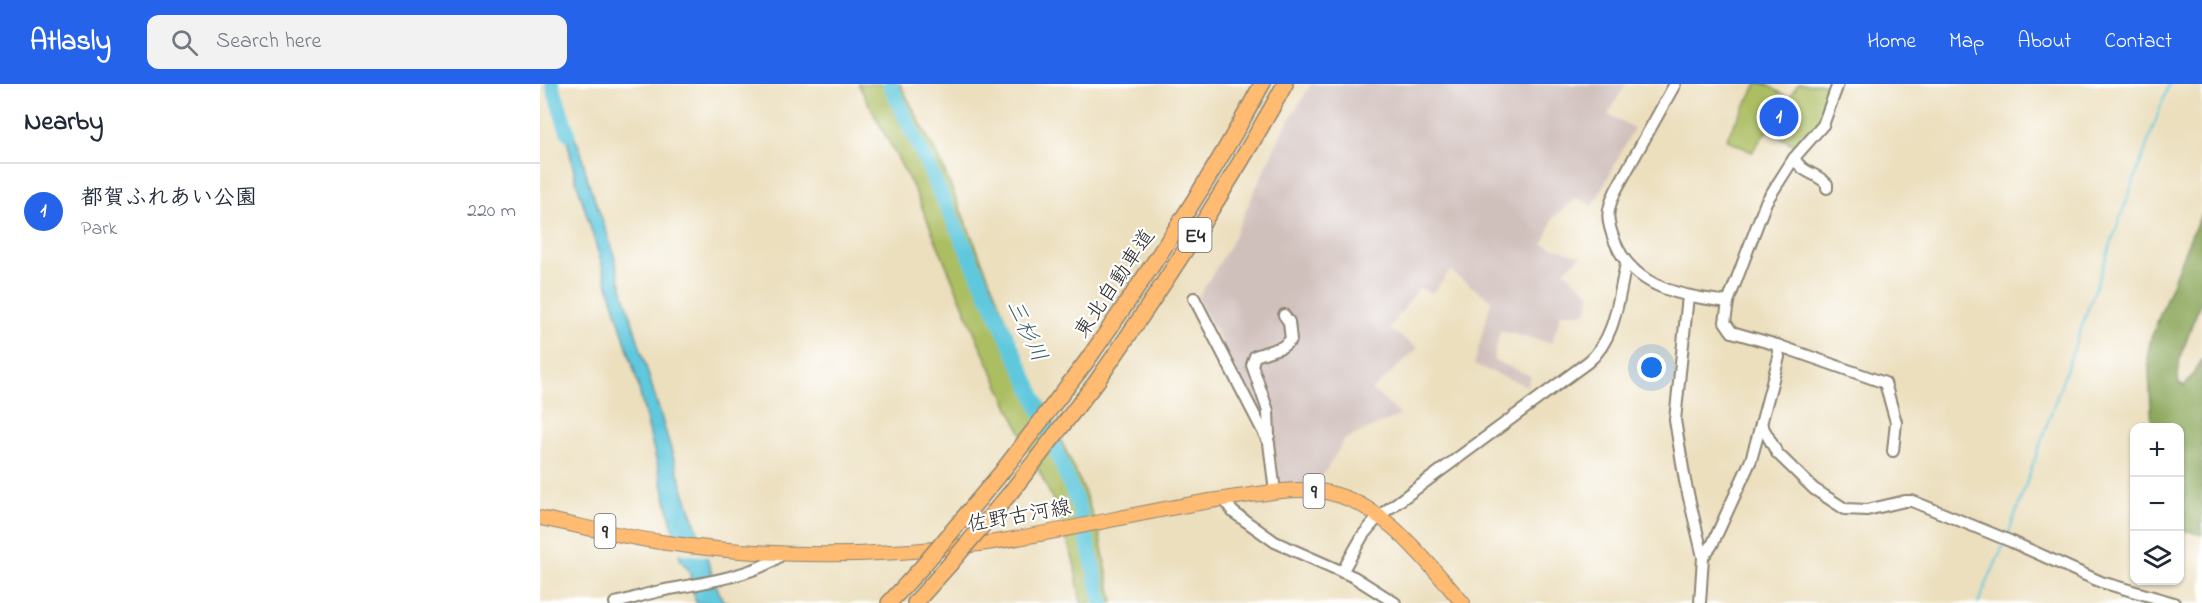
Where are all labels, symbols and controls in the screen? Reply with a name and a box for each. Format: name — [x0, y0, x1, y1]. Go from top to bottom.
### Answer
search box — [147, 15, 567, 69]
text: Atlasly — [30, 22, 111, 63]
icon: search — [168, 26, 201, 59]
text: Search here — [216, 26, 321, 58]
text: Home — [1867, 27, 1916, 57]
text: Map — [1949, 27, 1984, 57]
text: About — [2017, 27, 2071, 57]
text: Contact — [2104, 27, 2172, 57]
pin: 1 — [1760, 94, 1798, 140]
text: Nearby — [24, 104, 103, 142]
text: 都賀ふれあい公園 — [81, 183, 257, 215]
text: 1 — [40, 197, 47, 226]
text: 220 m — [467, 197, 516, 226]
text: Park — [81, 215, 117, 244]
road number: E4 — [1178, 218, 1212, 252]
street label: 東北自動車道 — [1068, 224, 1163, 345]
water label: 三杉川 — [997, 295, 1054, 368]
your location — [1637, 353, 1666, 382]
map controls — [2130, 423, 2184, 585]
button: + — [2130, 423, 2184, 477]
road number: 9 — [1304, 474, 1324, 508]
button: − — [2130, 477, 2184, 531]
street label: 佐野古河線 — [965, 493, 1074, 541]
road number: 9 — [594, 514, 616, 548]
button: layers — [2130, 531, 2184, 585]

